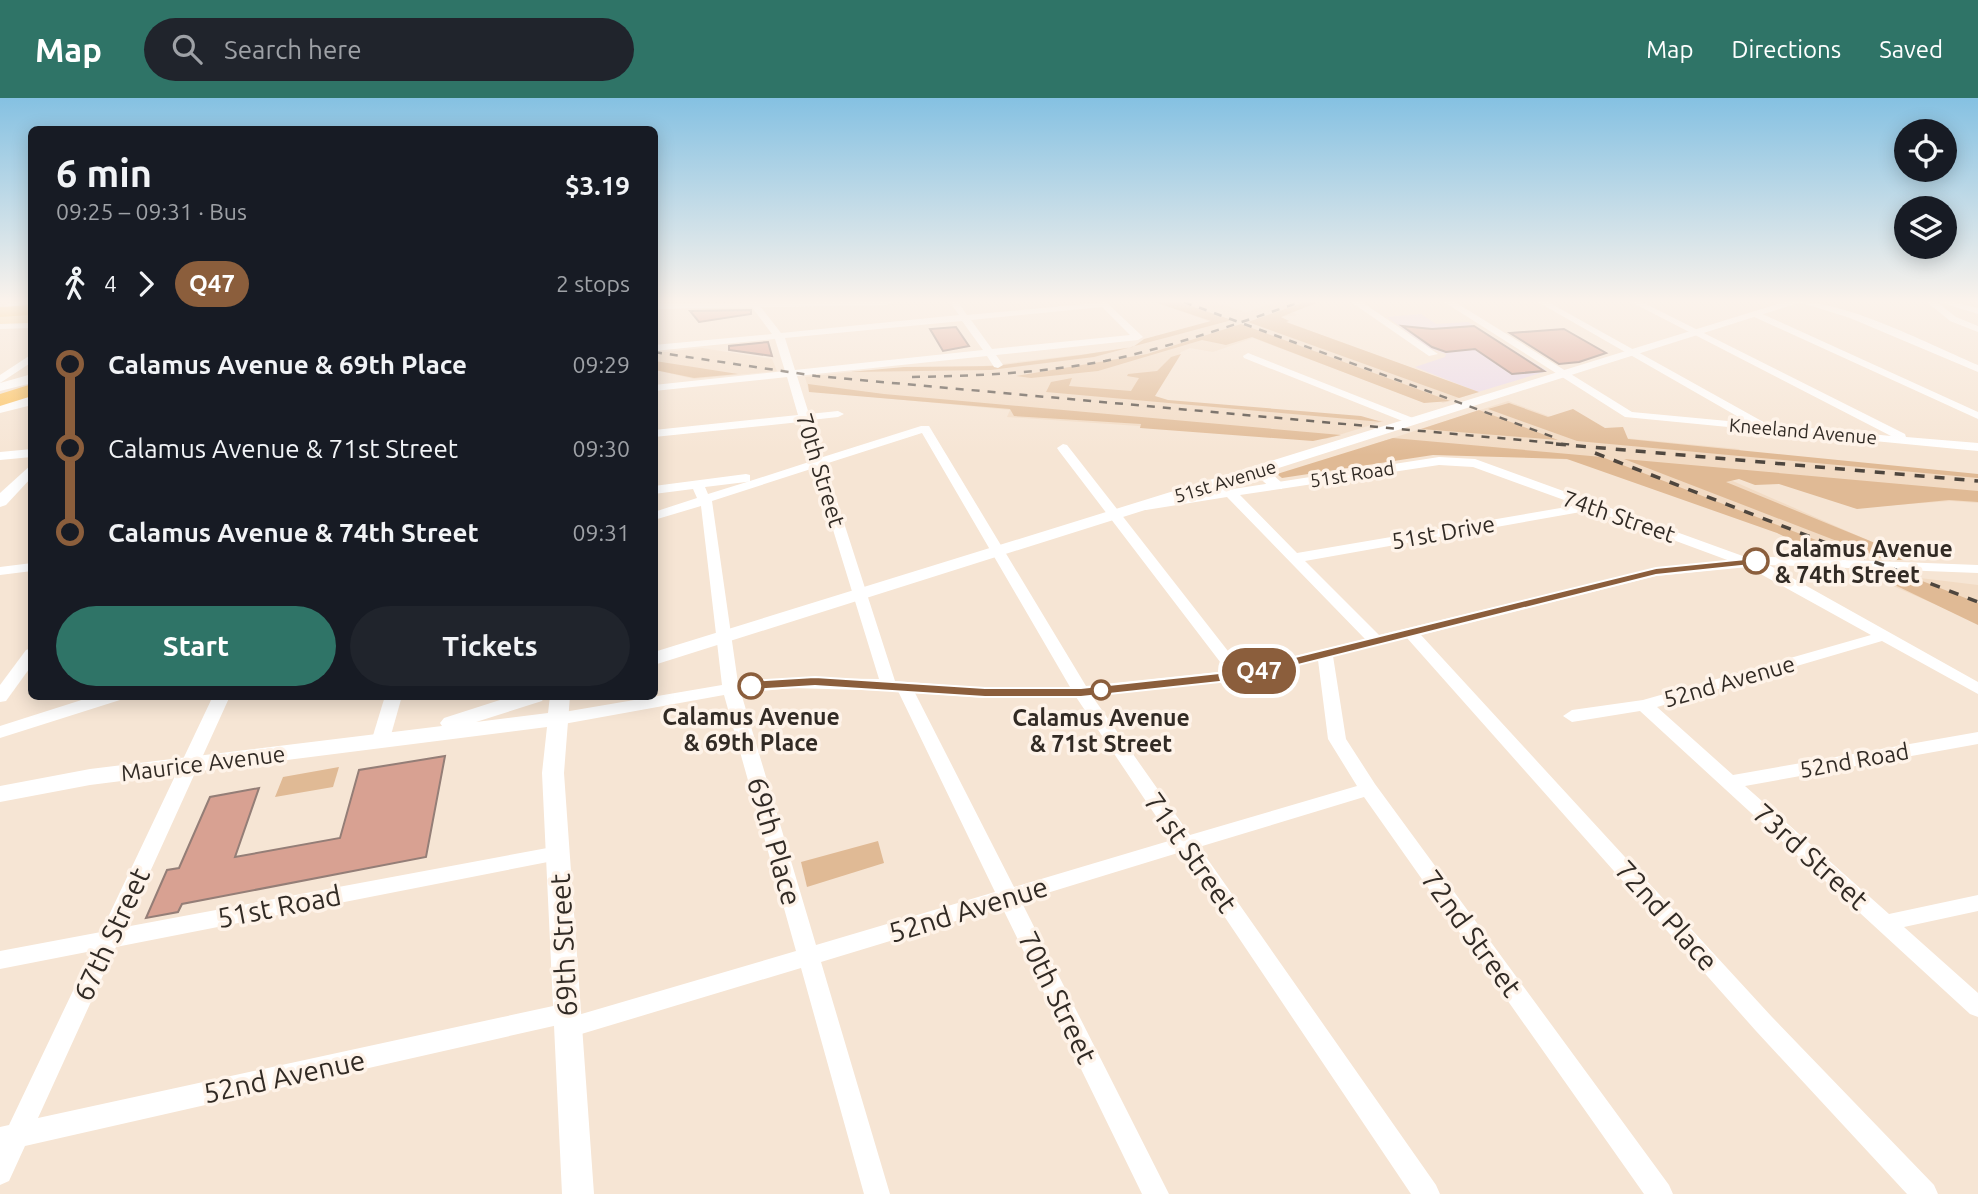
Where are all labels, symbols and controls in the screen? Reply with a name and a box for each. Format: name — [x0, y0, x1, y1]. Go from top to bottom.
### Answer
search box — [144, 18, 634, 81]
icon: search — [168, 30, 206, 68]
text: Map — [35, 31, 102, 68]
text: Search here — [224, 35, 362, 64]
text: Map — [1646, 36, 1693, 63]
text: Directions — [1731, 36, 1841, 63]
text: Saved — [1879, 36, 1943, 63]
map controls — [1894, 119, 1957, 259]
button: locate — [1894, 119, 1957, 182]
text: 6 min — [56, 152, 152, 194]
text: $3.19 — [565, 171, 630, 200]
button: layers — [1894, 196, 1957, 259]
text: 09:25 – 09:31 · Bus — [56, 199, 247, 224]
icon: walk — [56, 265, 94, 303]
icon: forward — [127, 265, 165, 303]
text: Q47 — [189, 270, 235, 297]
text: 4 — [104, 271, 117, 296]
text: 2 stops — [556, 271, 630, 296]
text: Calamus Avenue & 69th Place — [108, 350, 467, 379]
text: 09:29 — [572, 352, 630, 377]
street label: 70th Street — [792, 410, 850, 530]
street label: Kneeland Avenue — [1728, 414, 1878, 448]
text: Calamus Avenue & 71st Street — [108, 434, 458, 463]
text: 09:30 — [572, 436, 630, 461]
street label: 51st Avenue — [1171, 455, 1279, 507]
street label: 51st Road — [1308, 456, 1396, 492]
street label: 74th Street — [1559, 485, 1679, 547]
street label: 51st Drive — [1389, 511, 1497, 553]
text: Calamus Avenue & 74th Street — [108, 518, 479, 547]
text: 09:31 — [572, 520, 630, 545]
place label: Calamus Avenue & 74th Street — [1775, 536, 1953, 587]
marker: Calamus Avenue & 74th Street — [1743, 548, 1769, 574]
button: Start — [56, 606, 336, 686]
button: Tickets — [350, 606, 630, 686]
line badge: Q47 — [1219, 648, 1299, 694]
street label: 52nd Avenue — [1661, 650, 1797, 712]
text: Q47 — [1236, 657, 1282, 684]
marker: Calamus Avenue & 69th Place — [738, 673, 764, 699]
marker: Calamus Avenue & 71st Street — [1091, 680, 1111, 700]
place label: Calamus Avenue & 69th Place — [662, 704, 840, 755]
place label: Calamus Avenue & 71st Street — [1012, 705, 1190, 756]
street label: 52nd Road — [1797, 738, 1911, 782]
street label: Maurice Avenue — [119, 741, 287, 785]
street label: 69th Place — [742, 773, 808, 909]
street label: 71st Street — [1138, 786, 1244, 918]
street label: 73rd Street — [1747, 797, 1875, 915]
street label: 72nd Place — [1610, 854, 1724, 976]
street label: 67th Street — [67, 863, 155, 1005]
street label: 72nd Street — [1416, 864, 1528, 1002]
street label: 52nd Avenue — [885, 870, 1051, 948]
street label: 69th Street — [544, 873, 582, 1017]
street label: 51st Road — [214, 879, 344, 933]
street label: 70th Street — [1013, 926, 1103, 1068]
street label: 52nd Avenue — [200, 1044, 368, 1108]

